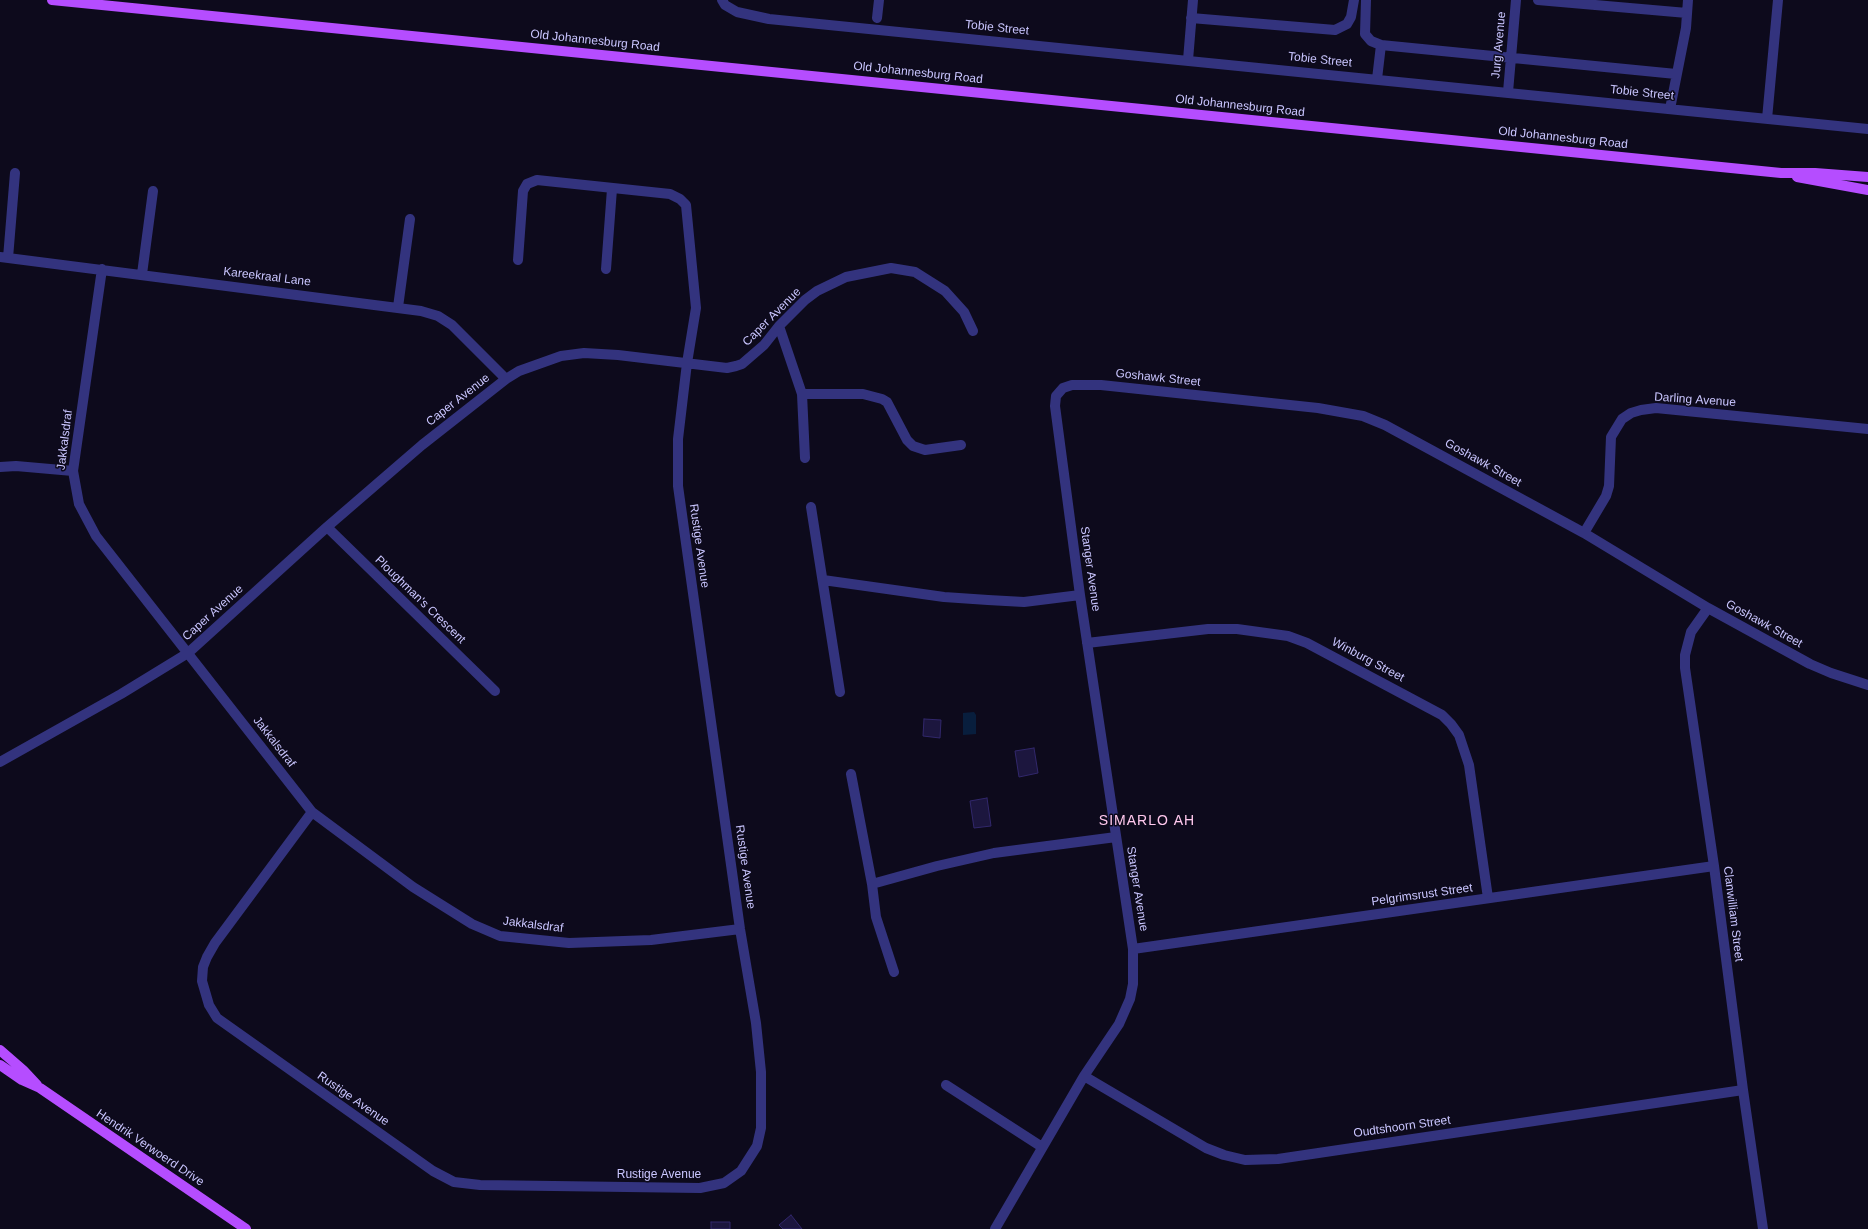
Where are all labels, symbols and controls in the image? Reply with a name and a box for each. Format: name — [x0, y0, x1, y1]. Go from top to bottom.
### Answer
street label: Jurg Avenue — [1489, 11, 1509, 79]
street label: Tobie Street — [964, 17, 1030, 39]
street label: Old Johannesburg Road — [530, 27, 660, 55]
street label: Tobie Street — [1287, 49, 1353, 71]
street label: Old Johannesburg Road — [853, 59, 983, 87]
street label: Tobie Street — [1609, 82, 1675, 104]
street label: Old Johannesburg Road — [1175, 92, 1305, 120]
street label: Old Johannesburg Road — [1498, 124, 1628, 152]
street label: Kareekraal Lane — [222, 264, 312, 290]
street label: Caper Avenue — [740, 285, 804, 349]
street label: Goshawk Street — [1115, 366, 1201, 390]
street label: Caper Avenue — [423, 371, 493, 429]
street label: Darling Avenue — [1654, 390, 1736, 410]
street label: Jakkalsdraf — [54, 409, 76, 471]
street label: Goshawk Street — [1442, 436, 1524, 490]
street label: Rustige Avenue — [686, 503, 712, 589]
street label: Stanger Avenue — [1077, 525, 1103, 613]
street label: Ploughman's Crescent — [372, 553, 468, 647]
street label: Caper Avenue — [180, 582, 246, 644]
street label: Goshawk Street — [1723, 597, 1805, 651]
street label: Winburg Street — [1329, 635, 1407, 685]
street label: Jakkalsdraf — [250, 714, 298, 770]
district label: SIMARLO AH — [1099, 813, 1195, 829]
street label: Rustige Avenue — [732, 824, 758, 910]
street label: Stanger Avenue — [1123, 845, 1151, 933]
street label: Clanwilliam Street — [1720, 865, 1746, 963]
street label: Pelgrimsrust Street — [1370, 881, 1474, 909]
street label: Jakkalsdraf — [502, 914, 564, 936]
street label: Rustige Avenue — [314, 1069, 392, 1129]
street label: Hendrik Verwoerd Drive — [93, 1107, 207, 1189]
street label: Oudtshoorn Street — [1352, 1113, 1452, 1141]
street label: Rustige Avenue — [617, 1168, 701, 1182]

